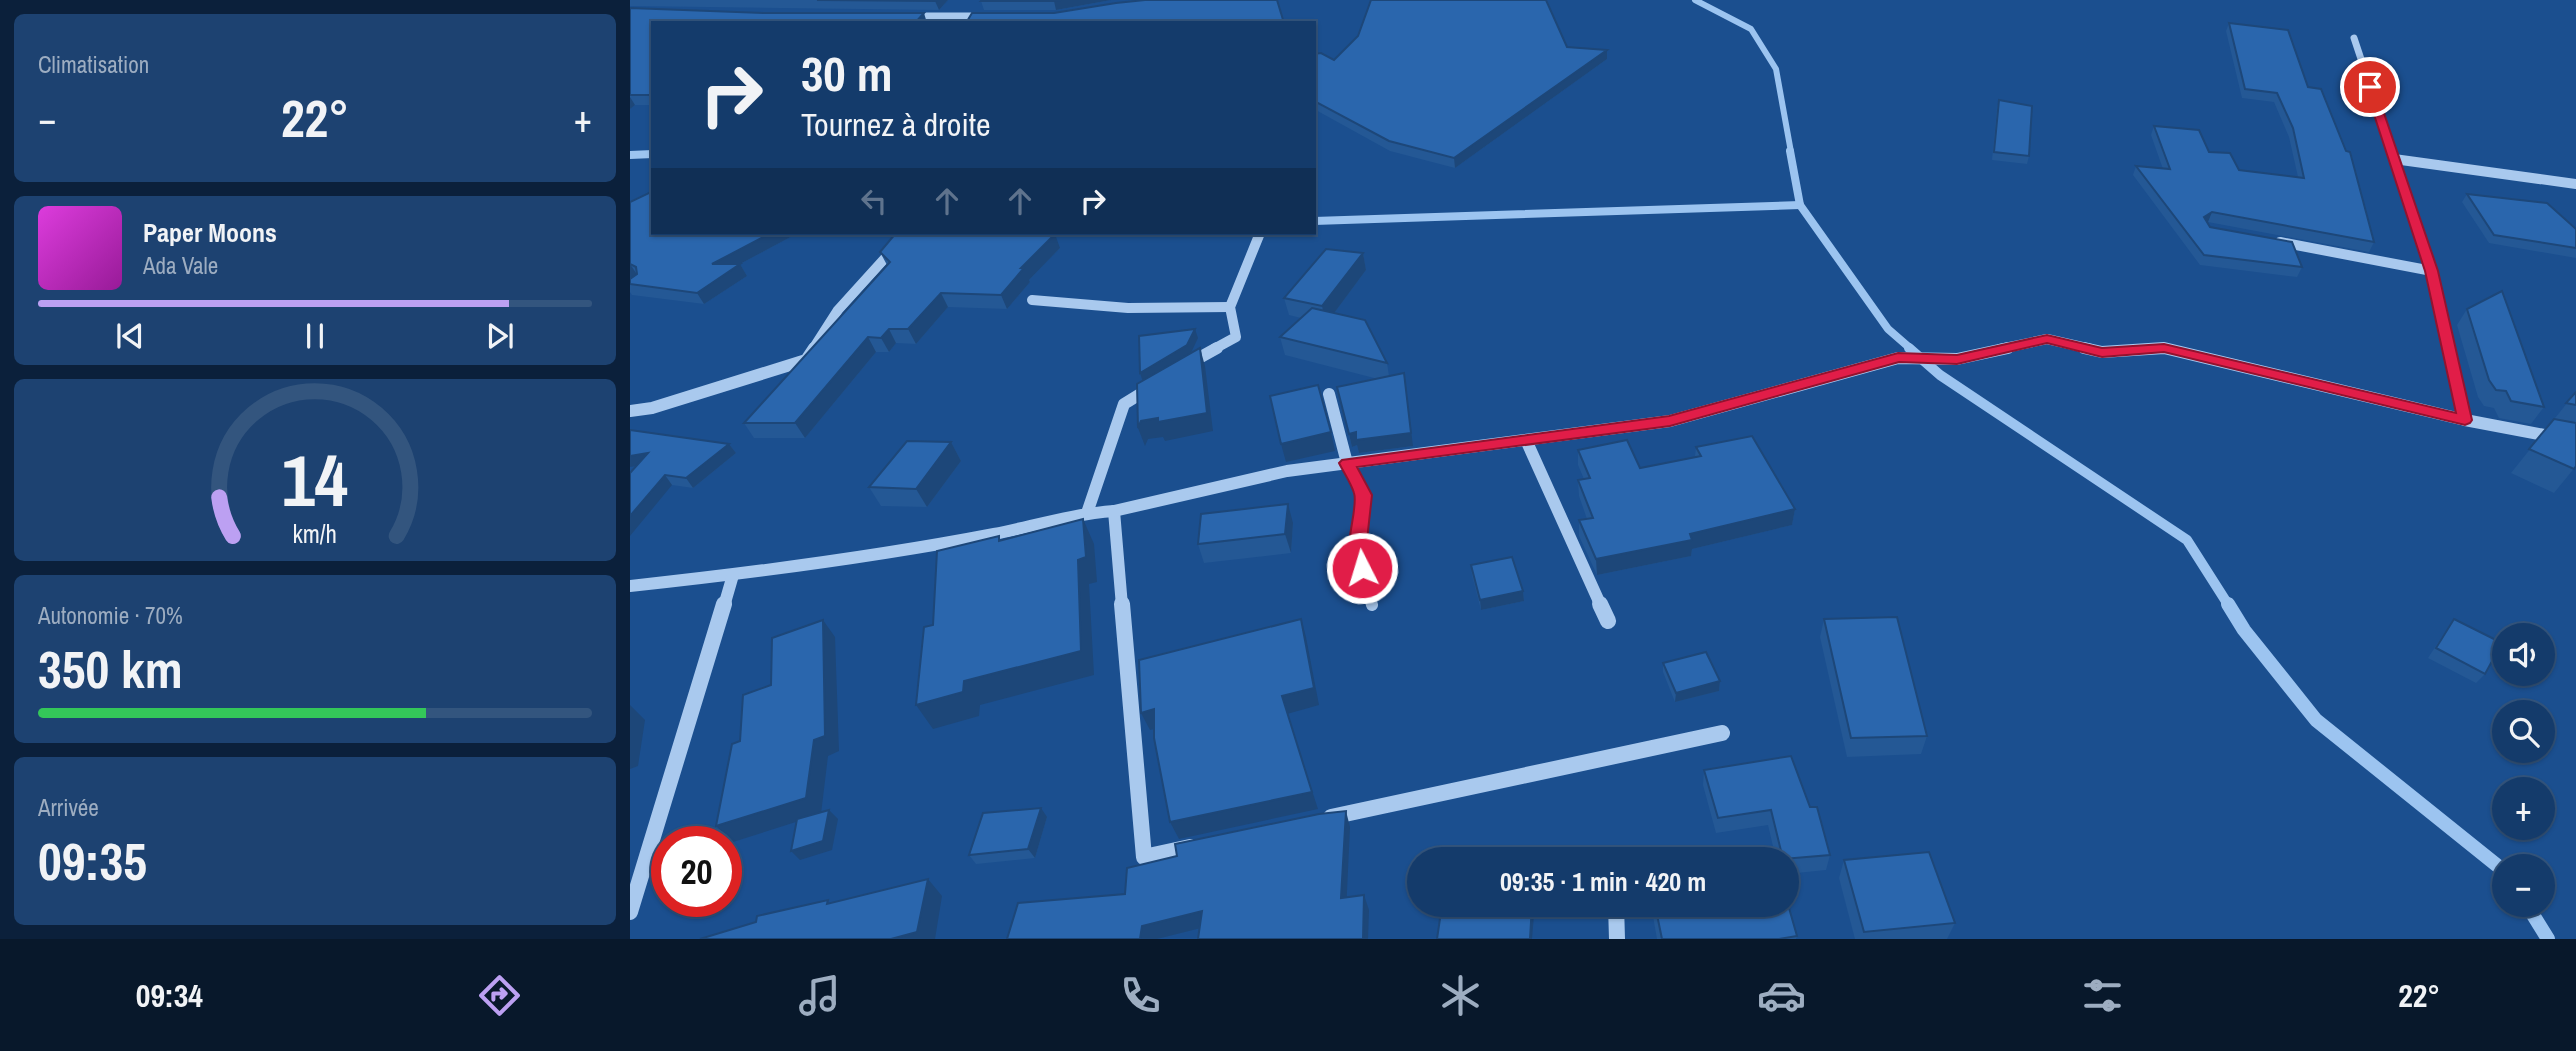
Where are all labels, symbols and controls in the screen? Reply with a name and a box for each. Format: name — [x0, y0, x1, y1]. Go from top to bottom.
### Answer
text: 30 m — [801, 40, 893, 106]
text: Climatisation — [38, 49, 149, 80]
icon: right — [686, 49, 777, 140]
pin — [2340, 57, 2400, 117]
icon: arrive — [2351, 68, 2389, 106]
text: 22° — [281, 83, 349, 153]
text: − — [38, 93, 56, 144]
text: + — [574, 93, 592, 144]
text: Tournez à droite — [801, 103, 991, 146]
icon: left — [855, 182, 893, 220]
icon: ahead — [928, 182, 966, 220]
icon: ahead — [1001, 182, 1039, 220]
icon: right — [1074, 182, 1112, 220]
text: Paper Moons — [143, 215, 277, 250]
text: Ada Vale — [143, 250, 218, 281]
icon: previous — [111, 317, 149, 355]
icon: pause — [296, 317, 334, 355]
icon: next — [481, 317, 519, 355]
text: 14 — [282, 431, 348, 529]
text: km/h — [293, 516, 337, 550]
position arrow — [1325, 531, 1399, 605]
text: Autonomie · 70% — [38, 600, 183, 631]
map controls — [2492, 623, 2555, 917]
button: sound — [2492, 623, 2555, 686]
text: 350 km — [38, 634, 183, 704]
button: search — [2492, 700, 2555, 763]
button: + — [2492, 777, 2555, 840]
text: Arrivée — [38, 792, 99, 823]
text: 09:35 — [38, 826, 147, 896]
speed limit sign: 20 — [651, 826, 742, 917]
button: − — [2492, 854, 2555, 917]
text: 09:35 · 1 min · 420 m — [1500, 864, 1706, 899]
icon: directions — [475, 971, 524, 1020]
icon: music — [795, 971, 844, 1020]
icon: phone — [1116, 971, 1165, 1020]
icon: climate — [1436, 971, 1485, 1020]
icon: car — [1757, 971, 1806, 1020]
icon: filters — [2078, 971, 2127, 1020]
text: 09:34 — [136, 974, 203, 1017]
text: 22° — [2398, 974, 2440, 1017]

